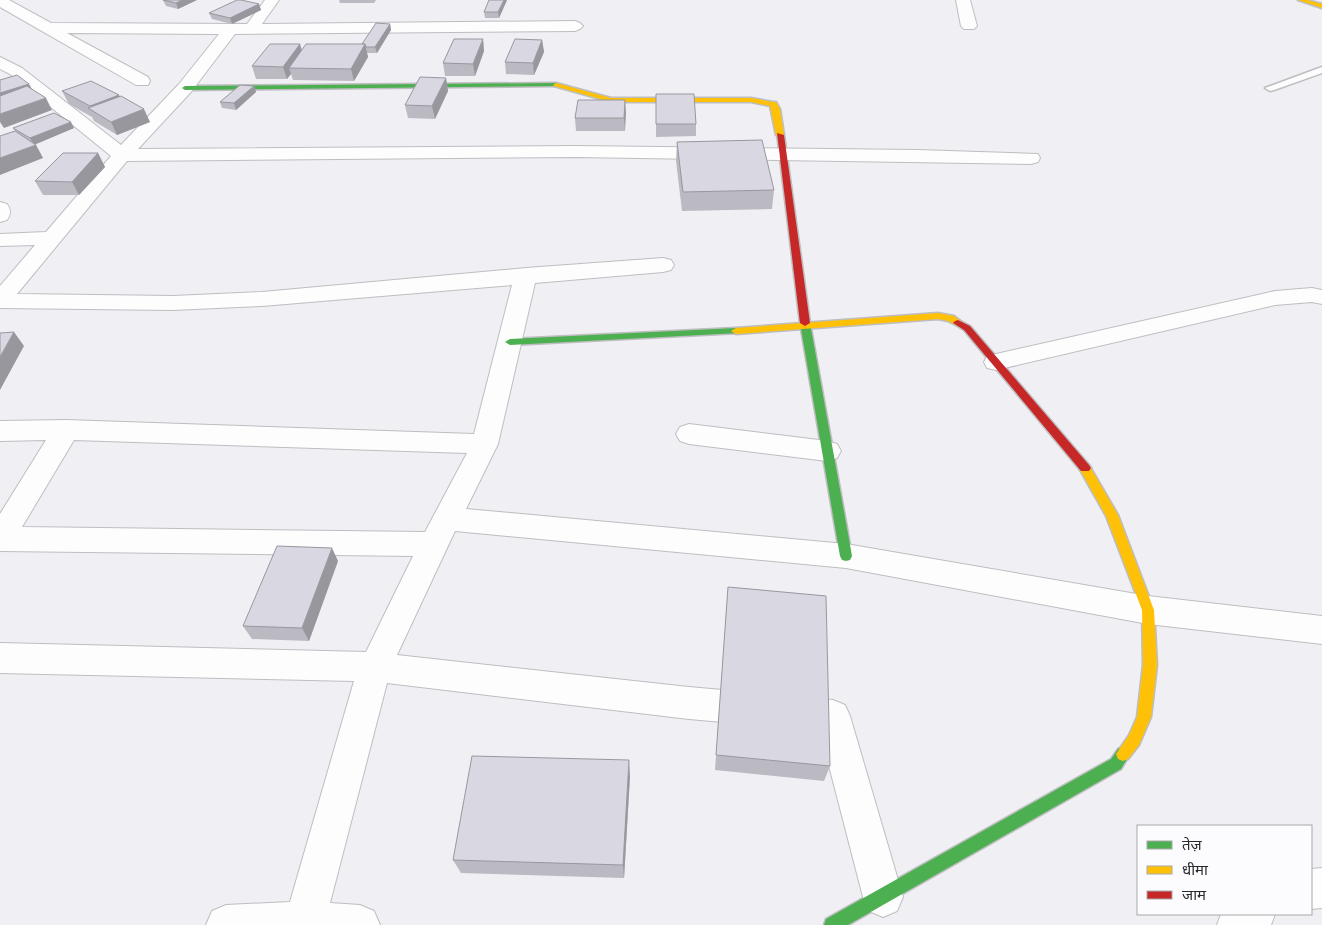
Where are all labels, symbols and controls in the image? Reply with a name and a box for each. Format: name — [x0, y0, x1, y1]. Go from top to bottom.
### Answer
legend — [1137, 825, 1312, 915]
text: तेज़ — [1182, 836, 1203, 856]
text: धीमा — [1182, 862, 1209, 881]
text: जाम — [1182, 887, 1207, 906]

